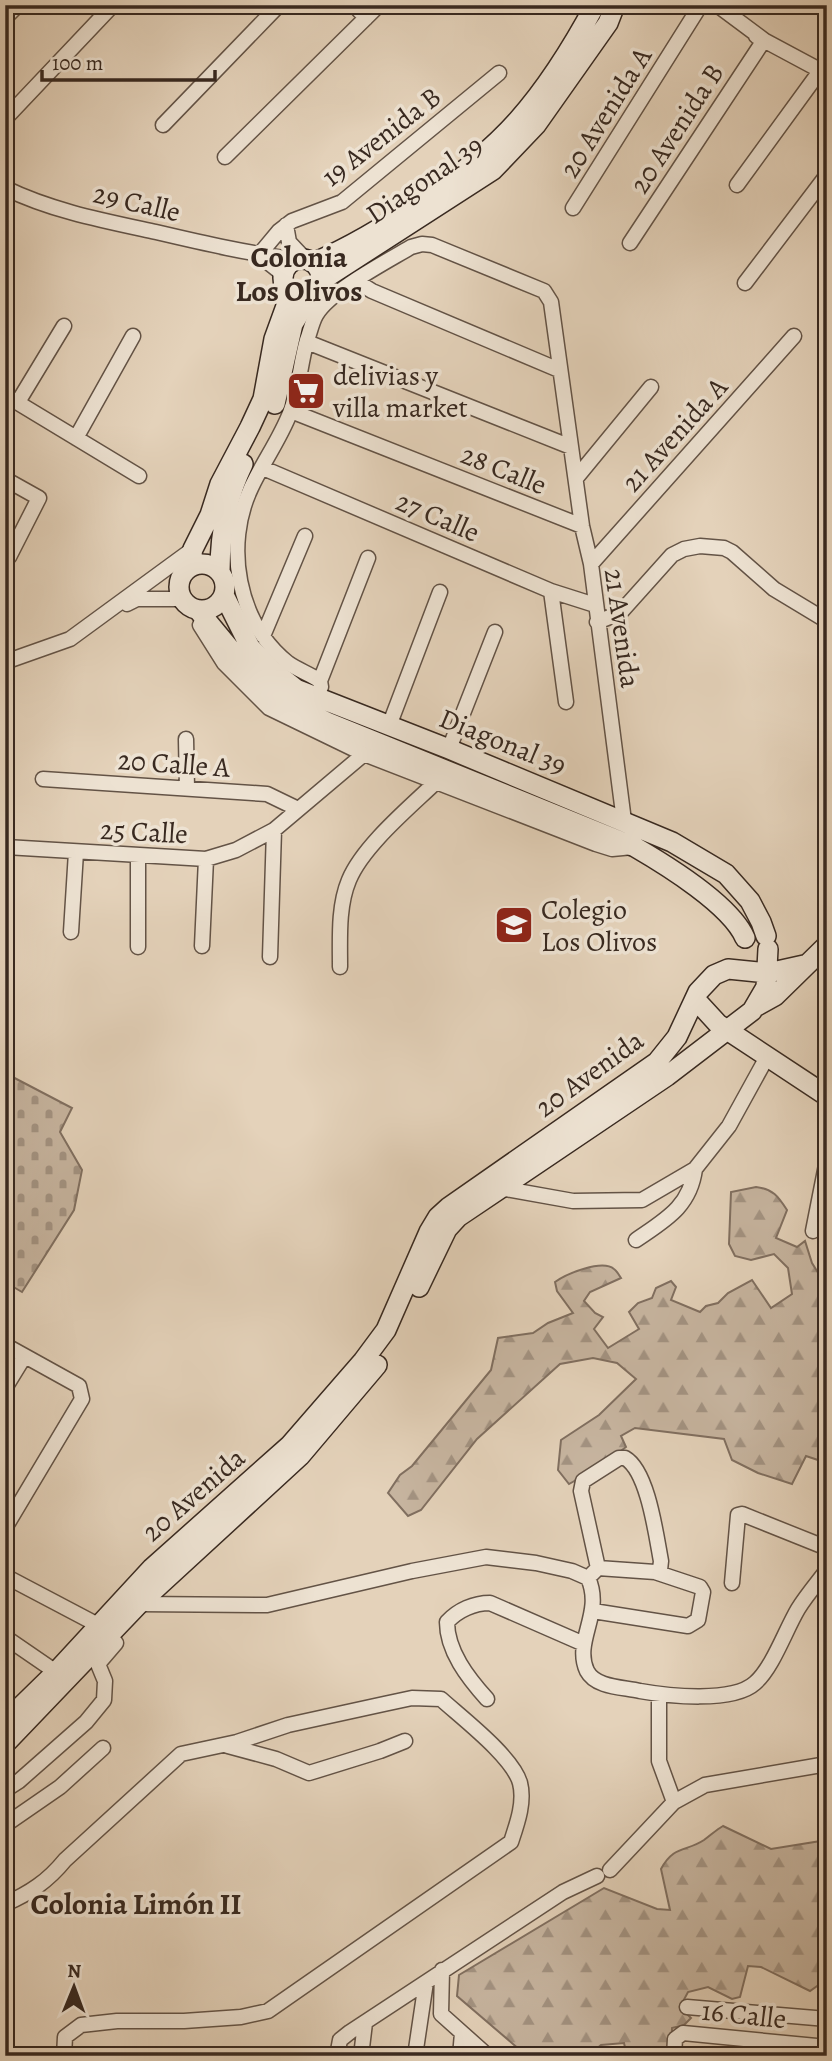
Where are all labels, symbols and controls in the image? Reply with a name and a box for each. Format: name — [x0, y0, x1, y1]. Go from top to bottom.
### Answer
scale bar — [42, 38, 215, 82]
street label: 20 Avenida A — [551, 39, 661, 185]
text: 100 m — [52, 49, 103, 77]
street label: 20 Avenida B — [621, 56, 733, 201]
street label: 19 Avenida B — [314, 78, 449, 195]
street label: Diagonal 39 — [358, 127, 491, 233]
street label: 29 Calle — [89, 175, 184, 231]
district label: Colonia Los Olivos — [235, 237, 363, 311]
place label: delivias y villa market — [332, 357, 468, 427]
street label: 21 Avenida A — [613, 369, 737, 500]
supermarket icon: delivias y villa market — [285, 370, 327, 412]
street label: 28 Calle — [455, 436, 552, 504]
street label: 27 Calle — [390, 482, 485, 551]
street label: 21 Avenida — [595, 566, 649, 690]
street label: Diagonal 39 — [433, 699, 572, 785]
street label: 20 Calle A — [117, 741, 232, 787]
street label: 25 Calle — [99, 811, 189, 853]
place label: Colegio Los Olivos — [541, 891, 657, 961]
school or university icon: Colegio Los Olivos — [493, 904, 535, 946]
street label: 20 Avenida — [528, 1022, 652, 1126]
street label: 20 Avenida — [134, 1439, 253, 1550]
district label: Colonia Limón II — [30, 1884, 242, 1924]
north arrow — [38, 1952, 108, 2022]
text: N — [67, 1958, 82, 1984]
street label: 16 Calle — [700, 1992, 788, 2038]

